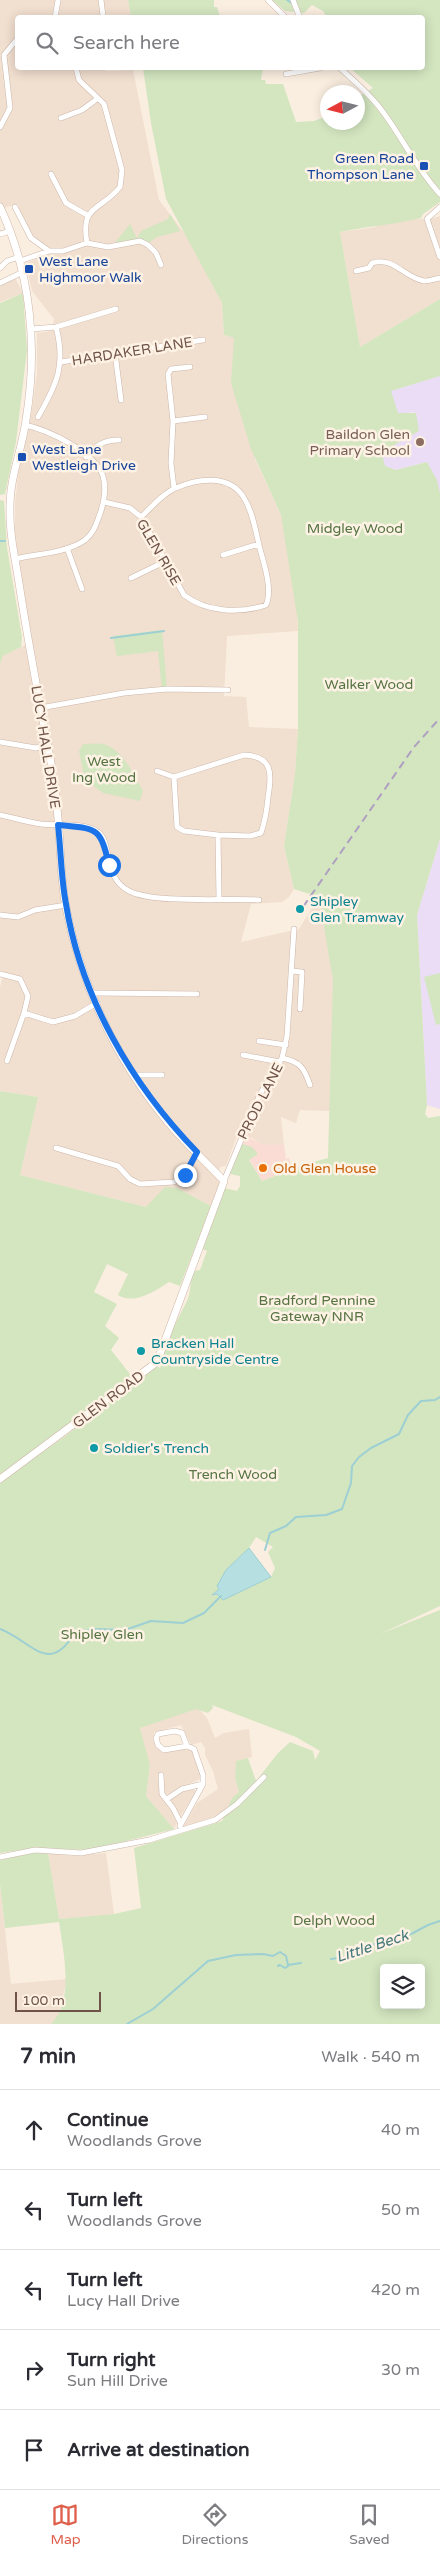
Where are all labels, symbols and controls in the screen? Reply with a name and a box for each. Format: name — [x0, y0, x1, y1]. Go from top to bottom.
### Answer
search box — [15, 15, 425, 70]
icon: search — [33, 29, 61, 57]
text: Search here — [73, 32, 180, 54]
north arrow — [320, 85, 365, 130]
place label: Green Road Thompson Lane — [307, 150, 414, 183]
marker: Green Road Thompson Lane — [418, 160, 430, 172]
place label: West Lane Highmoor Walk — [39, 253, 142, 286]
marker: West Lane Highmoor Walk — [23, 263, 35, 275]
street label: HARDAKER LANE — [70, 334, 194, 369]
place label: Baildon Glen Primary School — [309, 426, 410, 459]
marker: Baildon Glen Primary School — [414, 436, 426, 448]
place label: West Lane Westleigh Drive — [32, 441, 136, 474]
marker: West Lane Westleigh Drive — [16, 451, 28, 463]
street label: GLEN RISE — [133, 516, 184, 589]
park label: Midgley Wood — [307, 520, 403, 537]
park label: Walker Wood — [325, 676, 413, 693]
street label: LUCY HALL DRIVE — [27, 684, 64, 810]
park label: West Ing Wood — [72, 753, 136, 786]
route start — [98, 854, 121, 877]
place label: Shipley Glen Tramway — [310, 893, 405, 926]
marker: Shipley Glen Tramway — [294, 903, 306, 915]
street label: PROD LANE — [234, 1060, 287, 1142]
place label: Old Glen House — [273, 1160, 377, 1177]
marker: Old Glen House — [257, 1162, 269, 1174]
route end — [174, 1164, 197, 1187]
park label: Bradford Pennine Gateway NNR — [259, 1292, 376, 1325]
place label: Bracken Hall Countryside Centre — [151, 1335, 279, 1368]
marker: Bracken Hall Countryside Centre — [135, 1345, 147, 1357]
street label: GLEN ROAD — [69, 1367, 147, 1432]
place label: Soldier's Trench — [104, 1440, 209, 1457]
marker: Soldier's Trench — [88, 1442, 100, 1454]
park label: Trench Wood — [189, 1466, 277, 1483]
park label: Shipley Glen — [61, 1626, 143, 1643]
park label: Delph Wood — [293, 1912, 375, 1929]
water label: Little Beck — [334, 1925, 412, 1966]
map controls — [380, 1964, 425, 2009]
button: layers — [380, 1964, 425, 2009]
scale bar — [15, 1989, 101, 2012]
text: 100 m — [22, 1992, 65, 2009]
text: 7 min — [20, 2044, 76, 2069]
text: Walk · 540 m — [321, 2047, 420, 2067]
text: Continue — [67, 2109, 149, 2131]
icon: ahead — [20, 2116, 48, 2144]
text: 40 m — [381, 2120, 420, 2140]
text: Woodlands Grove — [67, 2131, 202, 2151]
text: Turn left — [67, 2189, 143, 2211]
icon: left — [20, 2196, 48, 2224]
text: 50 m — [381, 2200, 420, 2220]
text: Woodlands Grove — [67, 2211, 202, 2231]
text: Turn left — [67, 2269, 143, 2291]
icon: left — [20, 2276, 48, 2304]
text: 420 m — [371, 2280, 420, 2300]
text: Lucy Hall Drive — [67, 2291, 180, 2311]
text: Turn right — [67, 2349, 155, 2371]
icon: right — [20, 2356, 48, 2384]
text: 30 m — [381, 2360, 420, 2380]
text: Sun Hill Drive — [67, 2371, 168, 2391]
icon: arrive — [20, 2436, 48, 2464]
text: Arrive at destination — [67, 2439, 250, 2461]
tab: Map — [50, 2501, 81, 2548]
tab: Directions — [181, 2501, 248, 2548]
tab: Saved — [349, 2501, 390, 2548]

